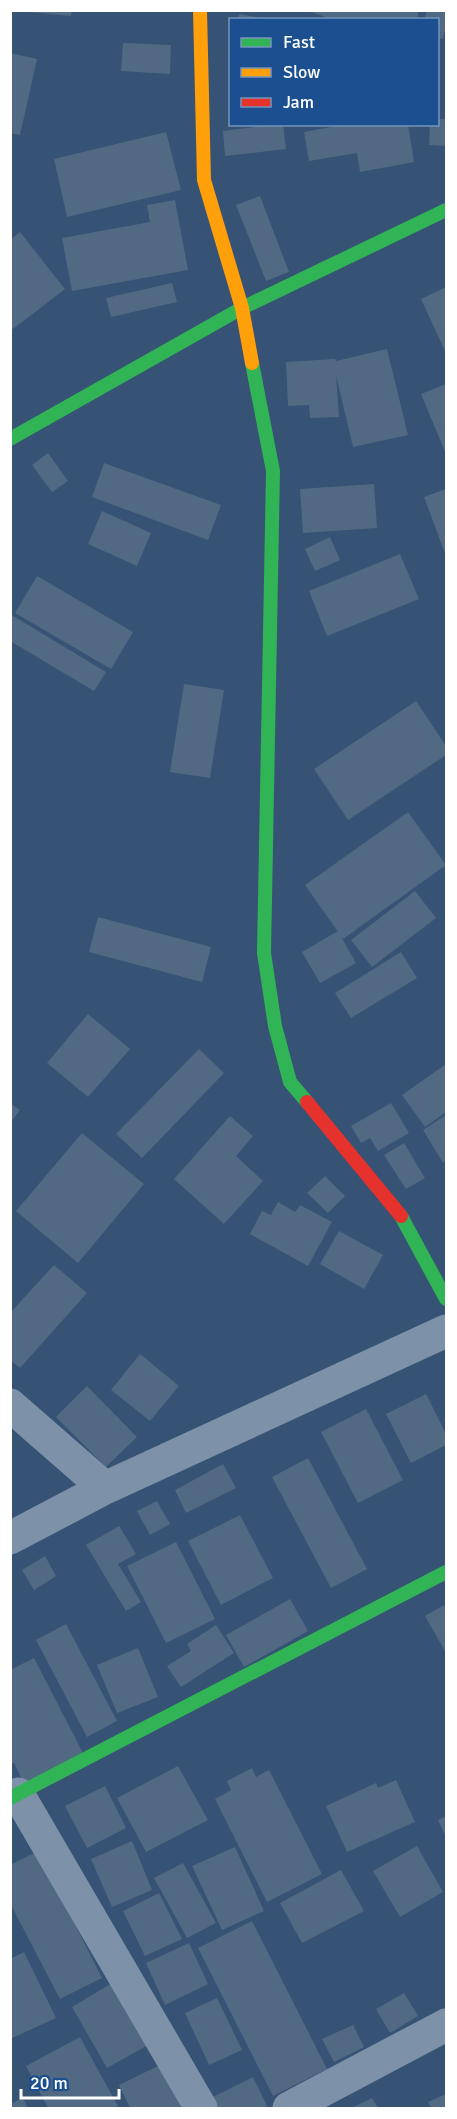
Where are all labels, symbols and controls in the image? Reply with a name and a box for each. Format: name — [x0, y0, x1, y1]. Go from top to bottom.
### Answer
legend — [229, 18, 439, 126]
text: Fast — [283, 31, 315, 53]
text: Slow — [283, 61, 320, 83]
text: Jam — [283, 91, 314, 113]
scale bar — [21, 2062, 118, 2100]
text: 20 m — [30, 2072, 68, 2094]

